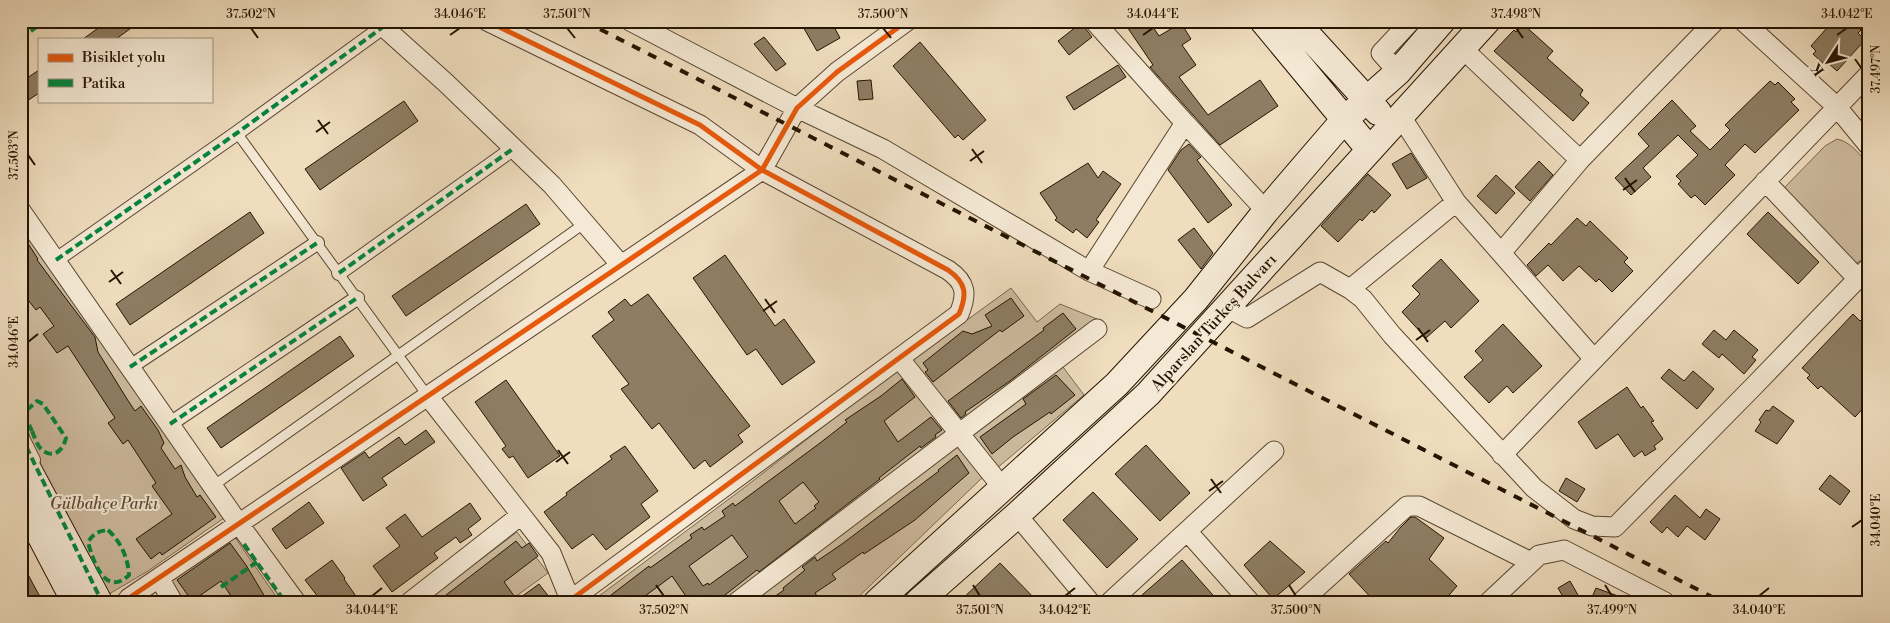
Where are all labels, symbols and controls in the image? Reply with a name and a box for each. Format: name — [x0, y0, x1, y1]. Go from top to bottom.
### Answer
text: 37.502°N — [226, 7, 276, 22]
text: 34.046°E — [434, 7, 486, 22]
text: 37.501°N — [543, 7, 591, 22]
text: 37.500°N — [858, 7, 908, 22]
text: 34.044°E — [1127, 7, 1179, 22]
text: 37.498°N — [1491, 7, 1541, 22]
text: 34.042°E — [1821, 7, 1873, 22]
legend — [38, 38, 212, 102]
north arrow — [1802, 38, 1852, 88]
text: 37.497°N — [1869, 45, 1884, 93]
text: Bisiklet yolu — [81, 48, 166, 67]
text: K — [1807, 59, 1829, 79]
text: Patika — [82, 74, 126, 93]
text: 37.503°N — [7, 130, 22, 180]
street label: Alparslan Türkeş Bulvarı — [1146, 250, 1281, 396]
text: 34.046°E — [7, 316, 22, 368]
park label: Gülbahçe Parkı — [50, 494, 158, 514]
text: 34.040°E — [1869, 494, 1884, 546]
text: 34.044°E — [346, 603, 398, 618]
text: 37.502°N — [639, 603, 689, 618]
text: 37.501°N — [956, 603, 1004, 618]
text: 34.042°E — [1039, 603, 1091, 618]
text: 37.500°N — [1271, 603, 1321, 618]
text: 37.499°N — [1587, 603, 1637, 618]
text: 34.040°E — [1733, 603, 1785, 618]

